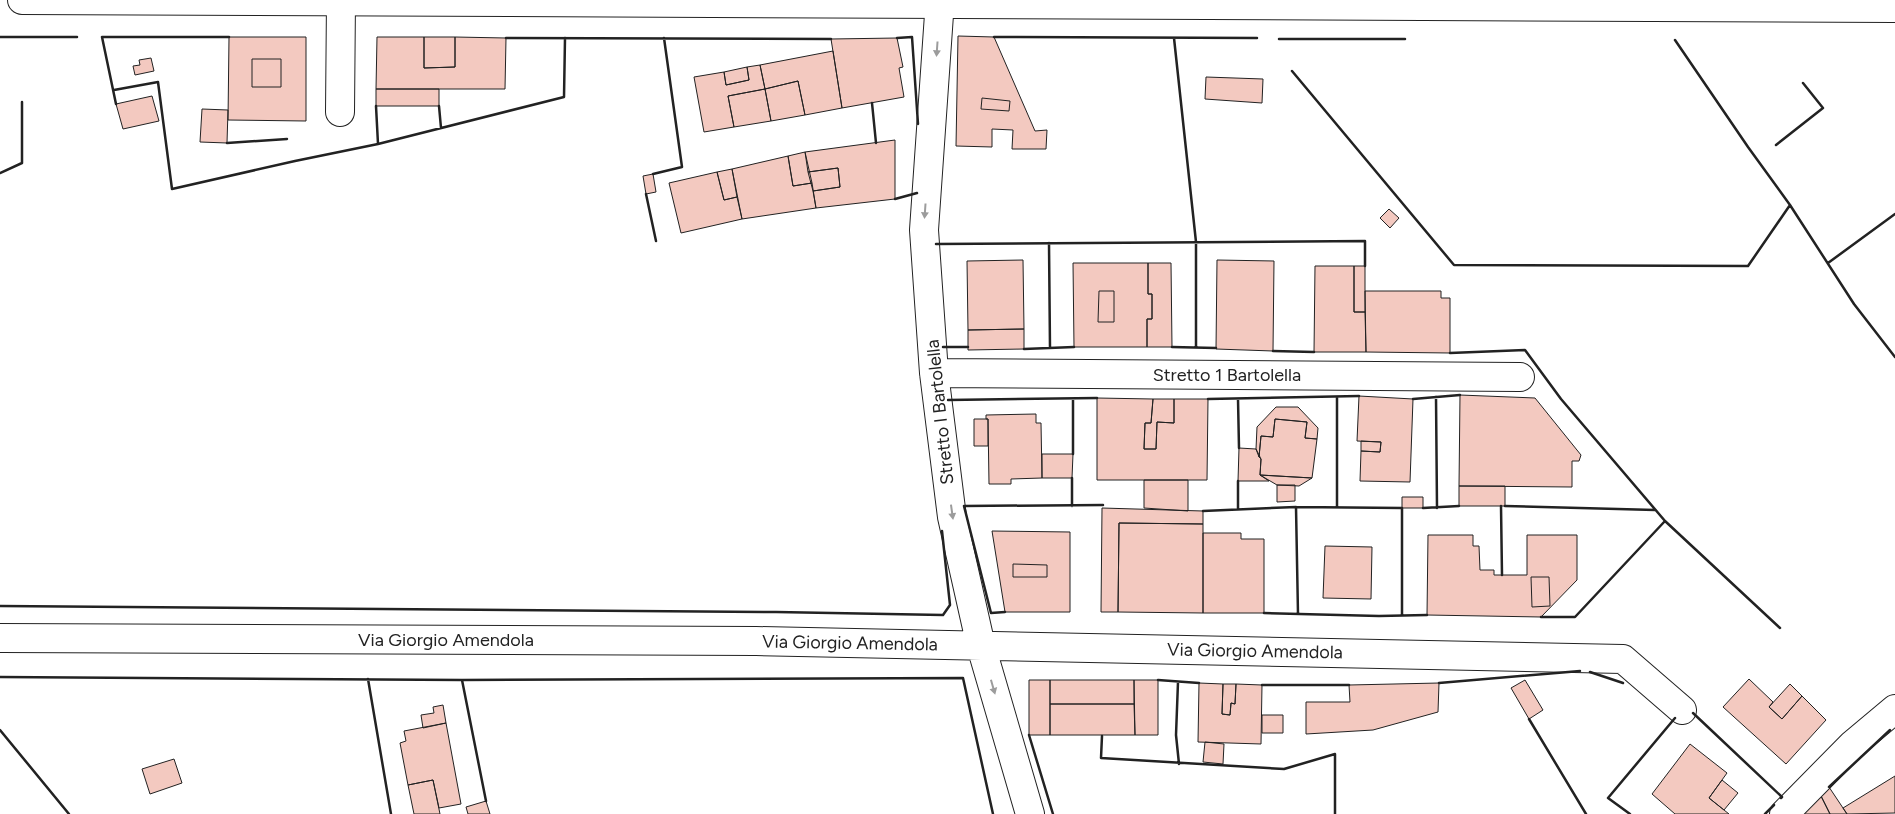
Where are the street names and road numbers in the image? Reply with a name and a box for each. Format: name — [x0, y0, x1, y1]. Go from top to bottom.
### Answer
street label: Stretto I Bartolella — [921, 338, 959, 486]
street label: Stretto 1 Bartolella — [1153, 364, 1301, 386]
street label: Via Giorgio Amendola — [358, 629, 534, 651]
street label: Via Giorgio Amendola — [762, 630, 938, 656]
street label: Via Giorgio Amendola — [1167, 638, 1343, 664]

